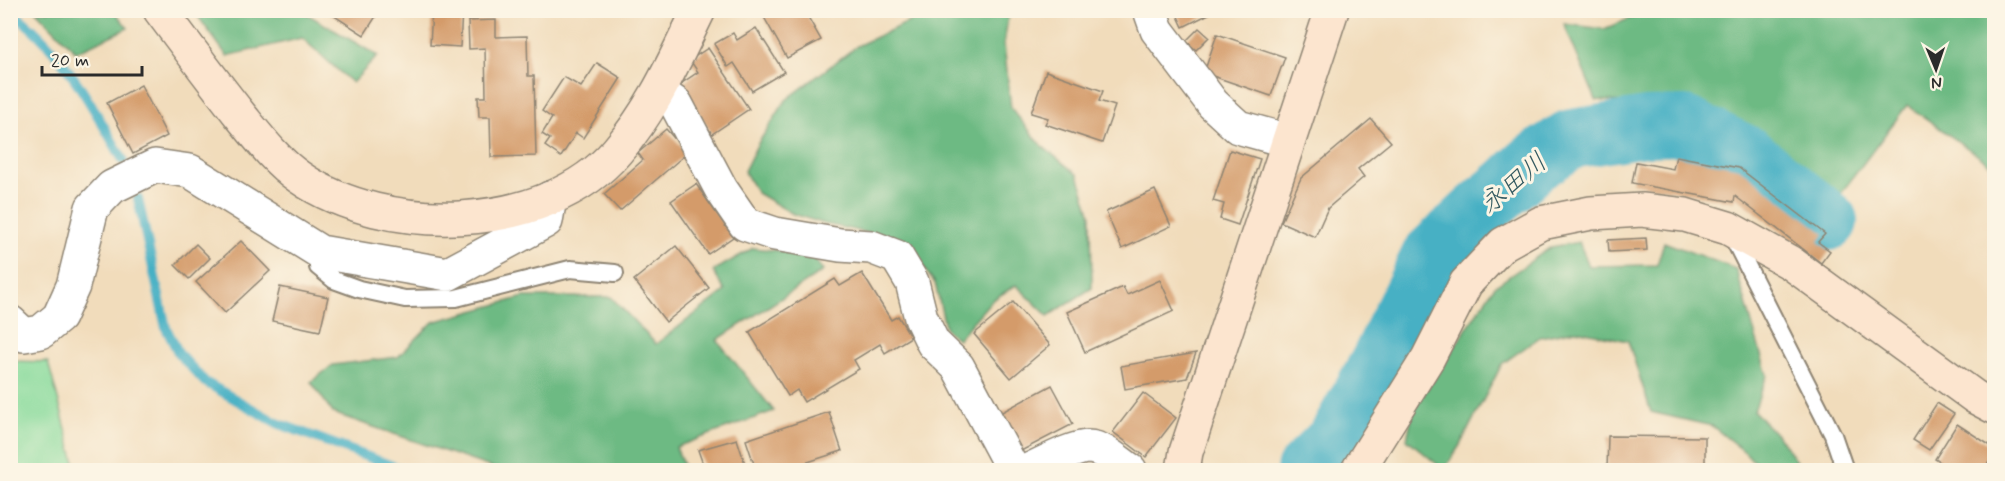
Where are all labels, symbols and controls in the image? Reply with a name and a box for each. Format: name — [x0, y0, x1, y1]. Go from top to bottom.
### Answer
scale bar — [42, 39, 142, 77]
north arrow — [1906, 39, 1966, 99]
text: 20 m — [51, 49, 89, 73]
text: N — [1931, 72, 1942, 93]
water label: 永田川 — [1473, 146, 1555, 222]

